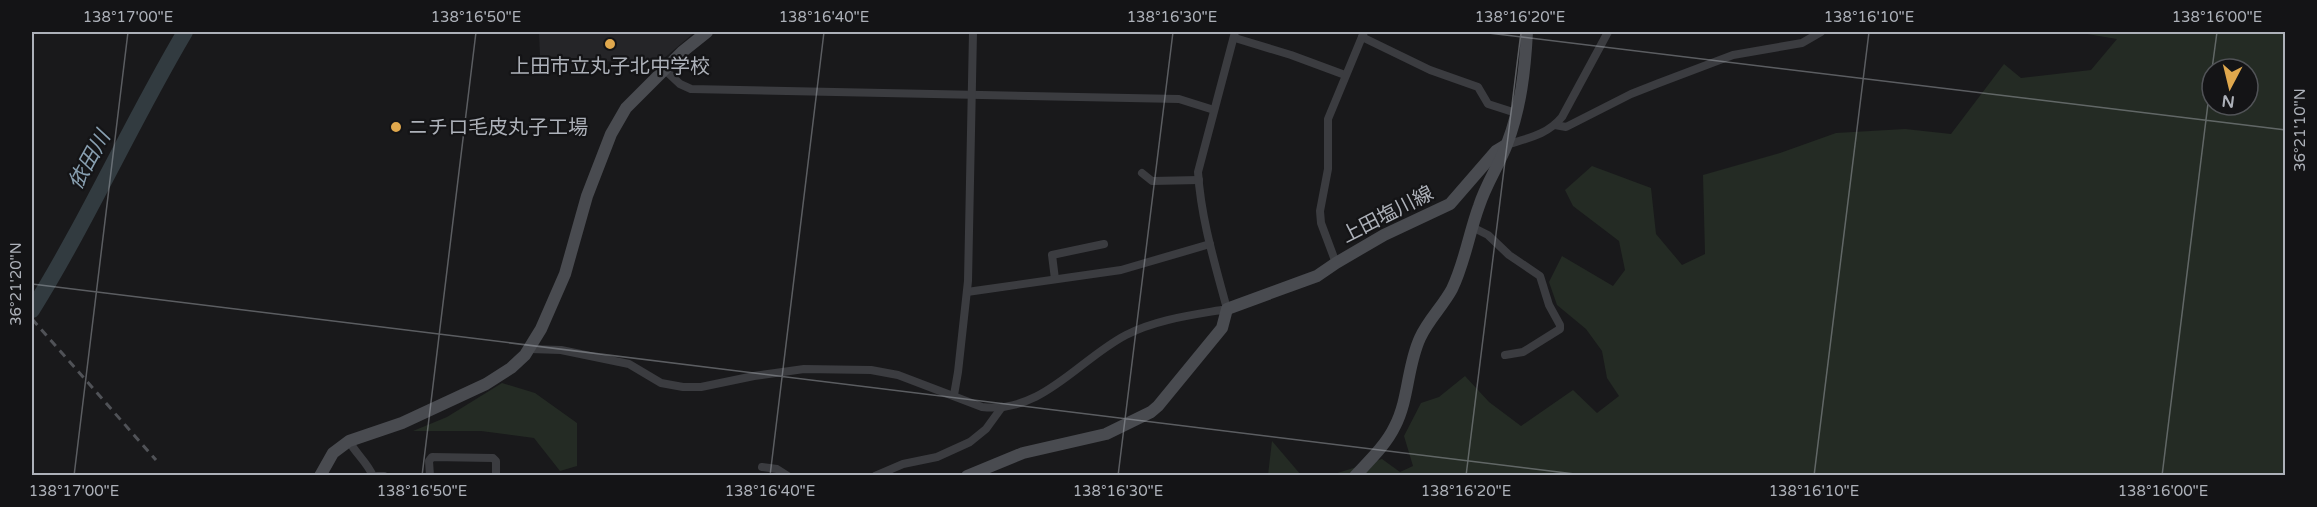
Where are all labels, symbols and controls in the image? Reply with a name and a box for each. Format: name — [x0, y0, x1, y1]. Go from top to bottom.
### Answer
text: 138°17'00"E — [83, 8, 173, 26]
text: 138°16'50"E — [431, 8, 521, 26]
text: 138°16'40"E — [779, 8, 869, 26]
text: 138°16'30"E — [1127, 8, 1217, 26]
text: 138°16'20"E — [1475, 8, 1565, 26]
text: 138°16'10"E — [1824, 8, 1914, 26]
text: 138°16'00"E — [2172, 8, 2262, 26]
marker: 上田市立丸子北中学校 — [603, 37, 617, 51]
place label: 上田市立丸子北中学校 — [510, 55, 710, 79]
north arrow — [2200, 57, 2260, 117]
text: 36°21'10"N — [2291, 88, 2309, 172]
text: N — [2221, 90, 2236, 112]
place label: ニチロ毛皮丸子工場 — [408, 116, 588, 140]
marker: ニチロ毛皮丸子工場 — [389, 120, 403, 134]
water label: 依田川 — [63, 125, 117, 194]
street label: 上田塩川線 — [1337, 181, 1437, 248]
text: 36°21'20"N — [7, 242, 25, 326]
text: 138°17'00"E — [29, 482, 119, 500]
text: 138°16'50"E — [377, 482, 467, 500]
text: 138°16'40"E — [725, 482, 815, 500]
text: 138°16'30"E — [1073, 482, 1163, 500]
text: 138°16'20"E — [1421, 482, 1511, 500]
text: 138°16'10"E — [1769, 482, 1859, 500]
text: 138°16'00"E — [2118, 482, 2208, 500]

